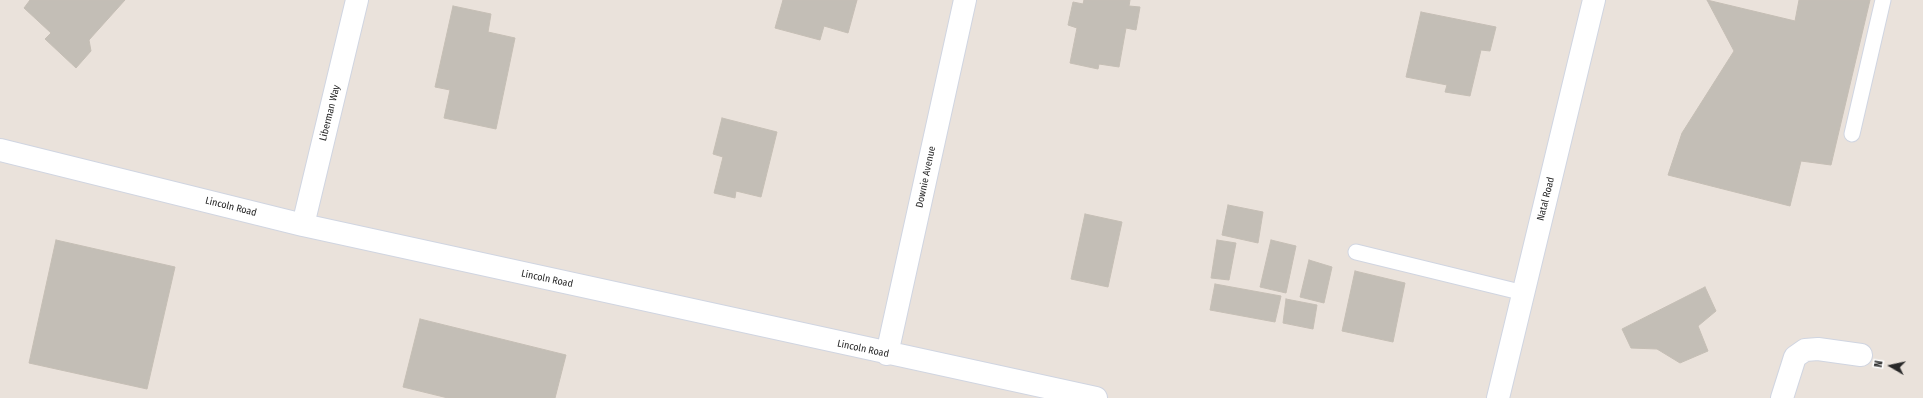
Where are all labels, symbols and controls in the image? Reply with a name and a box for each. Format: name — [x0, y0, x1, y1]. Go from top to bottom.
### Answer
street label: Liberman Way — [317, 84, 343, 142]
street label: Downie Avenue — [914, 145, 938, 209]
street label: Natal Road — [1535, 176, 1557, 222]
street label: Lincoln Road — [204, 195, 258, 219]
street label: Lincoln Road — [520, 268, 574, 290]
street label: Lincoln Road — [836, 338, 890, 360]
north arrow — [1871, 346, 1911, 386]
text: N — [1872, 360, 1886, 368]

